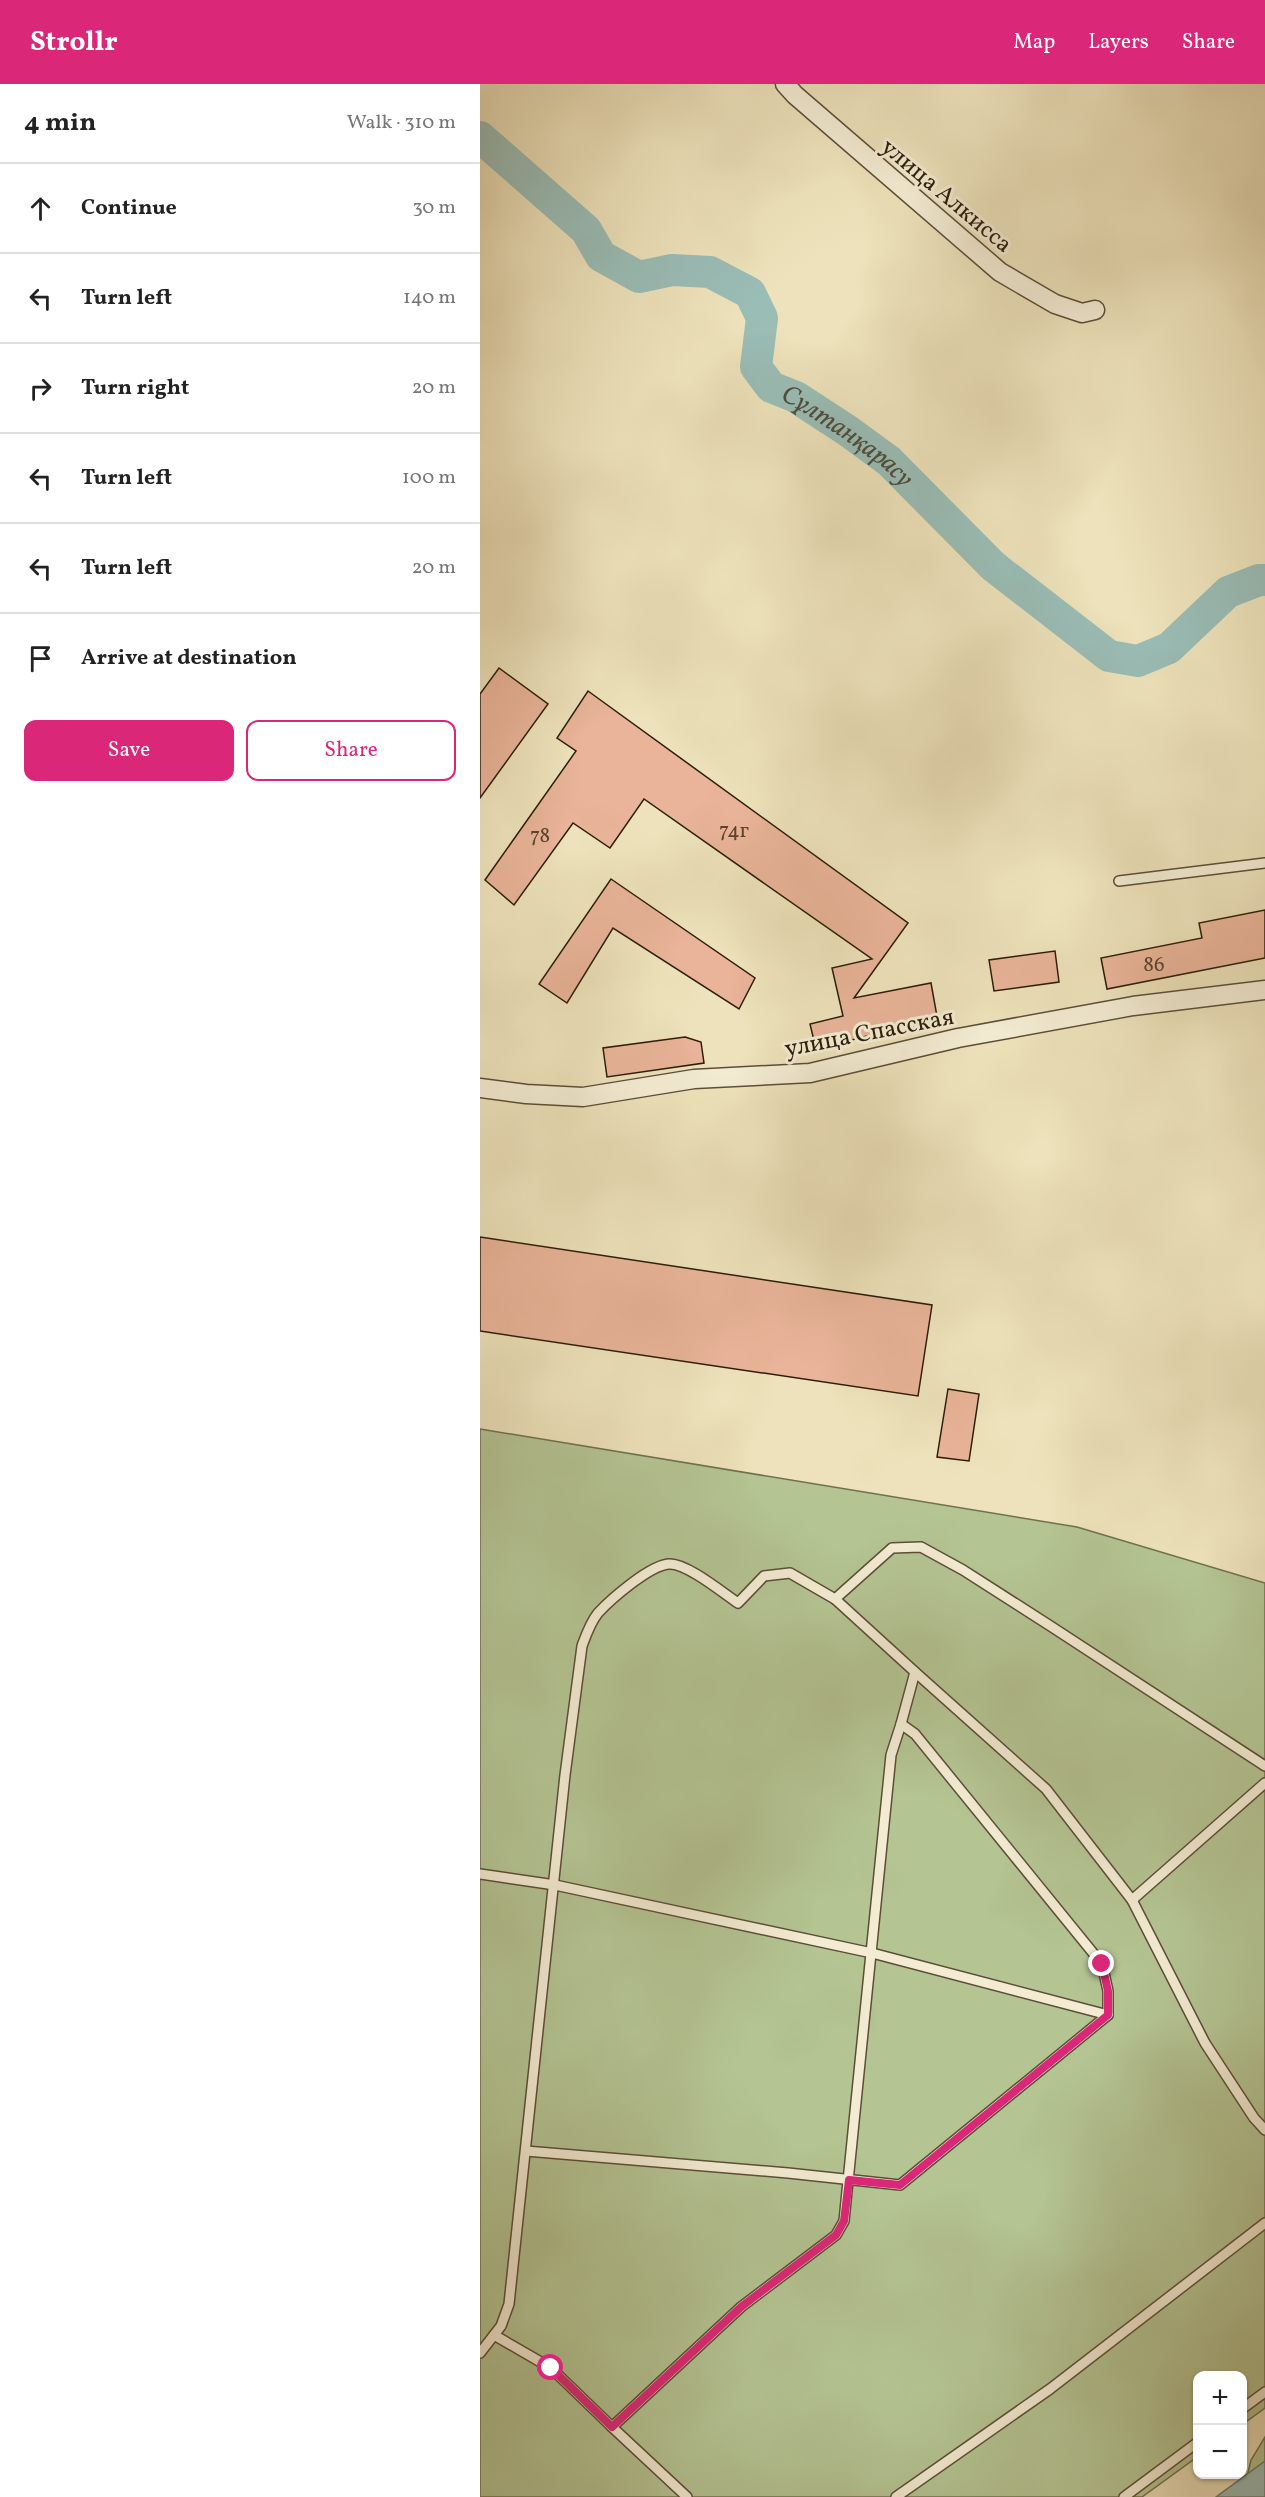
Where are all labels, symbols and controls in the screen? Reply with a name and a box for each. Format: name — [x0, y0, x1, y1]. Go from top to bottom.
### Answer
text: Strollr — [30, 23, 118, 62]
text: Map — [1013, 28, 1055, 57]
text: Layers — [1088, 28, 1149, 57]
text: Share — [1182, 28, 1235, 57]
text: 4 min — [24, 105, 96, 141]
text: Walk · 310 m — [347, 109, 456, 137]
street label: улица Алкисса — [873, 131, 1019, 262]
icon: ahead — [24, 192, 57, 225]
text: Continue — [81, 193, 177, 224]
text: 30 m — [412, 194, 456, 222]
icon: left — [24, 282, 57, 315]
text: Turn left — [81, 283, 172, 314]
text: 140 m — [403, 284, 456, 312]
icon: right — [24, 372, 57, 405]
text: Turn right — [81, 373, 189, 404]
text: 20 m — [412, 374, 456, 402]
water label: Сұлтанқарасу — [776, 377, 921, 496]
icon: left — [24, 462, 57, 495]
text: Turn left — [81, 463, 172, 494]
text: 100 m — [402, 464, 456, 492]
icon: left — [24, 552, 57, 585]
text: Turn left — [81, 553, 172, 584]
text: 20 m — [412, 554, 456, 582]
icon: arrive — [24, 642, 57, 675]
text: Arrive at destination — [81, 643, 297, 674]
button: Save — [24, 720, 234, 781]
button: Share — [246, 720, 456, 781]
house number: 74г — [719, 817, 749, 846]
house number: 78 — [530, 822, 550, 851]
house number: 86 — [1143, 951, 1165, 980]
street label: улица Спасская — [782, 1001, 957, 1067]
route end — [1088, 1950, 1114, 1976]
route start — [537, 2354, 563, 2380]
map controls — [1193, 2371, 1247, 2479]
button: + — [1193, 2371, 1247, 2425]
button: − — [1193, 2425, 1247, 2479]

